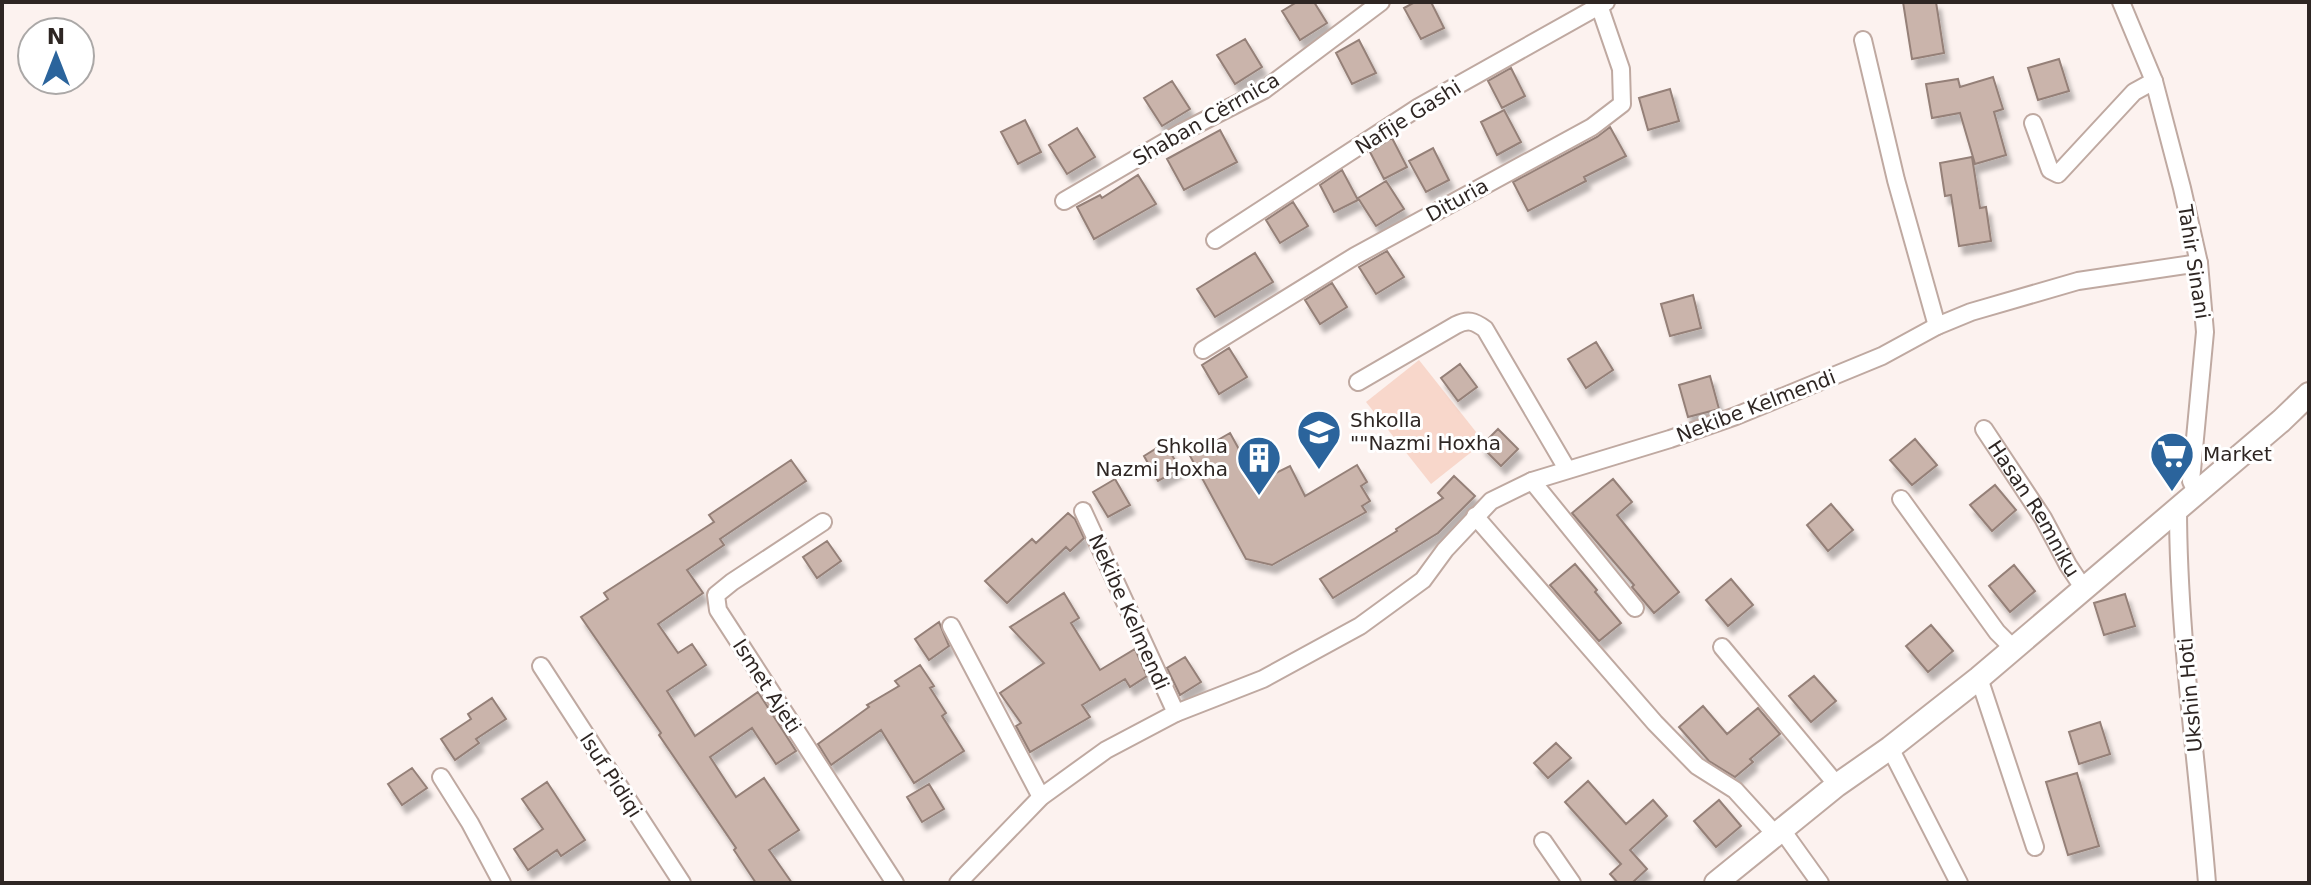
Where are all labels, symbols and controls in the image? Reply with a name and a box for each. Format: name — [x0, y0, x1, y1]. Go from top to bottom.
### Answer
north arrow — [16, 16, 96, 96]
text: N — [47, 24, 65, 49]
street label: Shaban Cërrnica — [1129, 67, 1283, 171]
street label: Nafije Gashi — [1351, 75, 1465, 159]
street label: Dituria — [1422, 173, 1492, 227]
street label: Tahir Sinani — [2173, 202, 2215, 321]
street label: Nekibe Kelmendi — [1673, 365, 1839, 447]
school or university icon: Shkolla ""Nazmi Hoxha — [1295, 408, 1343, 471]
place label: Shkolla ""Nazmi Hoxha — [1350, 408, 1501, 455]
supermarket icon: Market — [2148, 430, 2196, 493]
place label: Shkolla Nazmi Hoxha — [1095, 434, 1228, 481]
building icon: Shkolla Nazmi Hoxha — [1235, 434, 1283, 497]
street label: Hasan Remniku — [1983, 436, 2085, 582]
place label: Market — [2203, 442, 2272, 466]
street label: Nekibe Kelmendi — [1084, 530, 1174, 694]
street label: Ismet Ajeti — [728, 634, 806, 738]
street label: Ukshin Hoti — [2173, 637, 2207, 753]
street label: Isuf Pidiqi — [575, 728, 647, 822]

